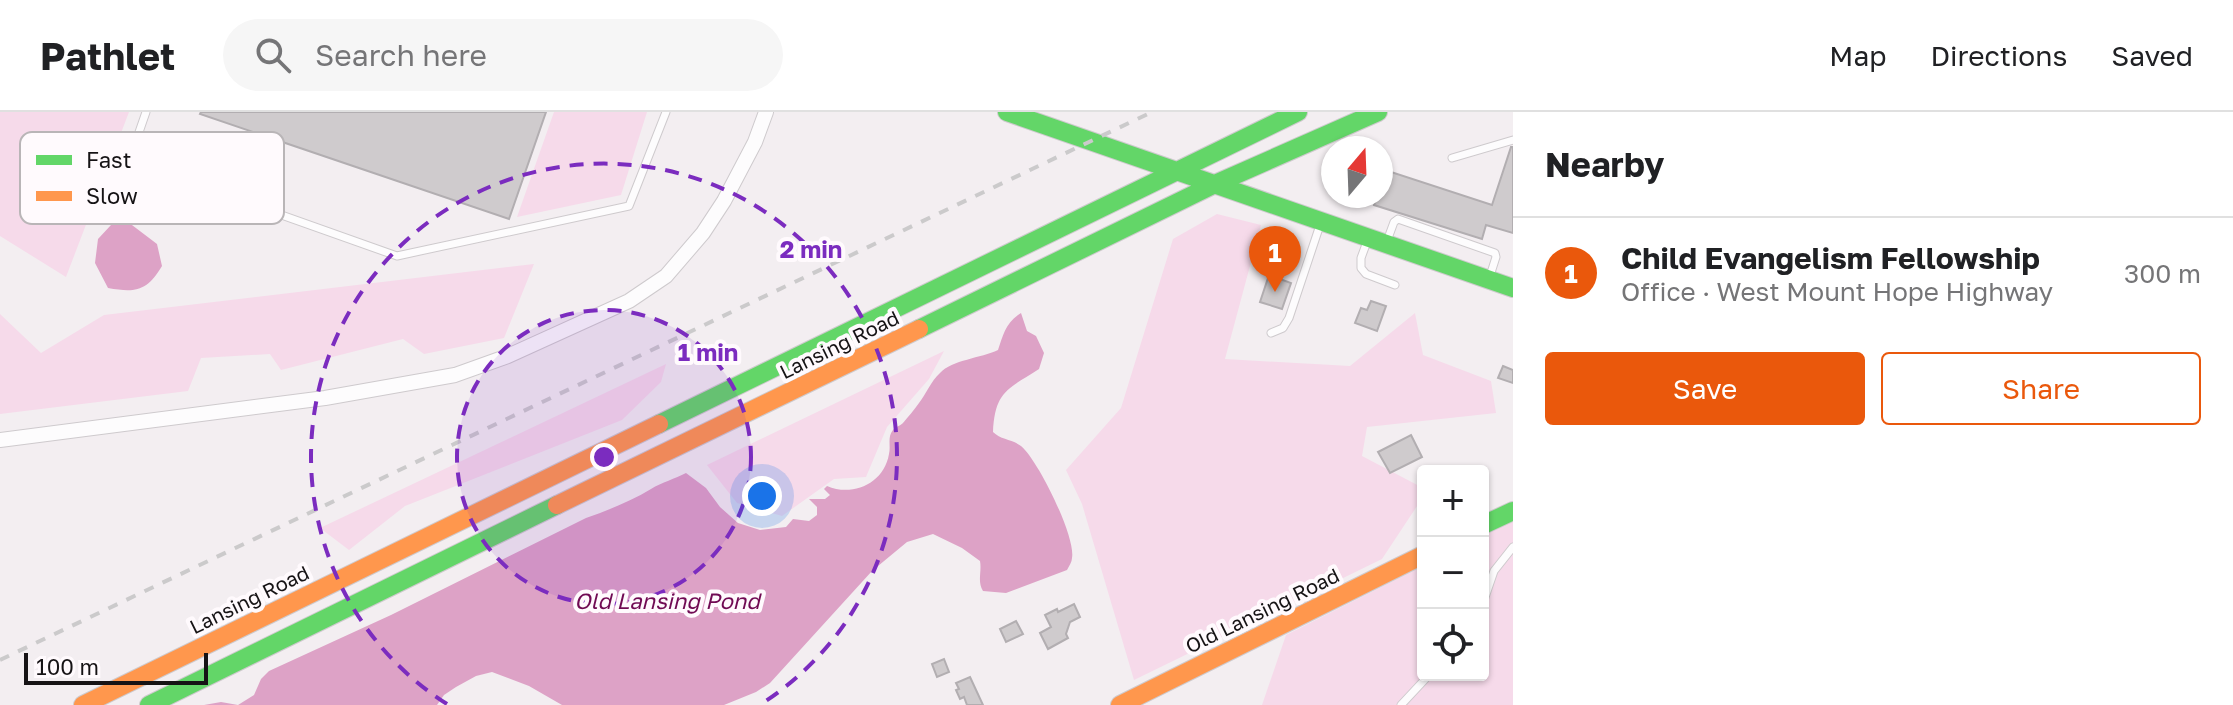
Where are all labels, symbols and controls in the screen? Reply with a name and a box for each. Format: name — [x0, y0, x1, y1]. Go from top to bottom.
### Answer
search box — [223, 19, 783, 91]
text: Pathlet — [40, 33, 175, 78]
icon: search — [251, 33, 295, 77]
text: Search here — [315, 37, 487, 73]
text: Map — [1829, 39, 1886, 72]
text: Directions — [1930, 39, 2067, 72]
text: Saved — [2111, 39, 2193, 72]
legend — [20, 132, 284, 224]
north arrow — [1321, 136, 1393, 208]
text: Nearby — [1545, 144, 1665, 184]
text: Fast — [86, 146, 132, 173]
text: Slow — [86, 182, 138, 209]
pin: 1 — [1249, 226, 1301, 292]
text: 2 min — [780, 234, 842, 263]
text: Child Evangelism Fellowship — [1621, 240, 2040, 276]
text: 1 — [1564, 258, 1578, 289]
text: 300 m — [2124, 258, 2201, 289]
text: Office · West Mount Hope Highway — [1621, 276, 2053, 307]
street label: Lansing Road — [775, 305, 903, 383]
text: 1 min — [678, 337, 738, 366]
button: Save — [1545, 352, 1865, 425]
button: Share — [1881, 352, 2201, 425]
centre of rings — [590, 443, 618, 471]
map controls — [1417, 465, 1489, 681]
button: + — [1417, 465, 1489, 537]
your location — [742, 476, 782, 516]
button: − — [1417, 537, 1489, 609]
street label: Lansing Road — [185, 560, 313, 638]
street label: Old Lansing Road — [1181, 562, 1343, 658]
water label: Old Lansing Pond — [574, 587, 762, 614]
button: locate — [1417, 609, 1489, 681]
scale bar — [24, 649, 208, 685]
text: 100 m — [36, 653, 99, 680]

